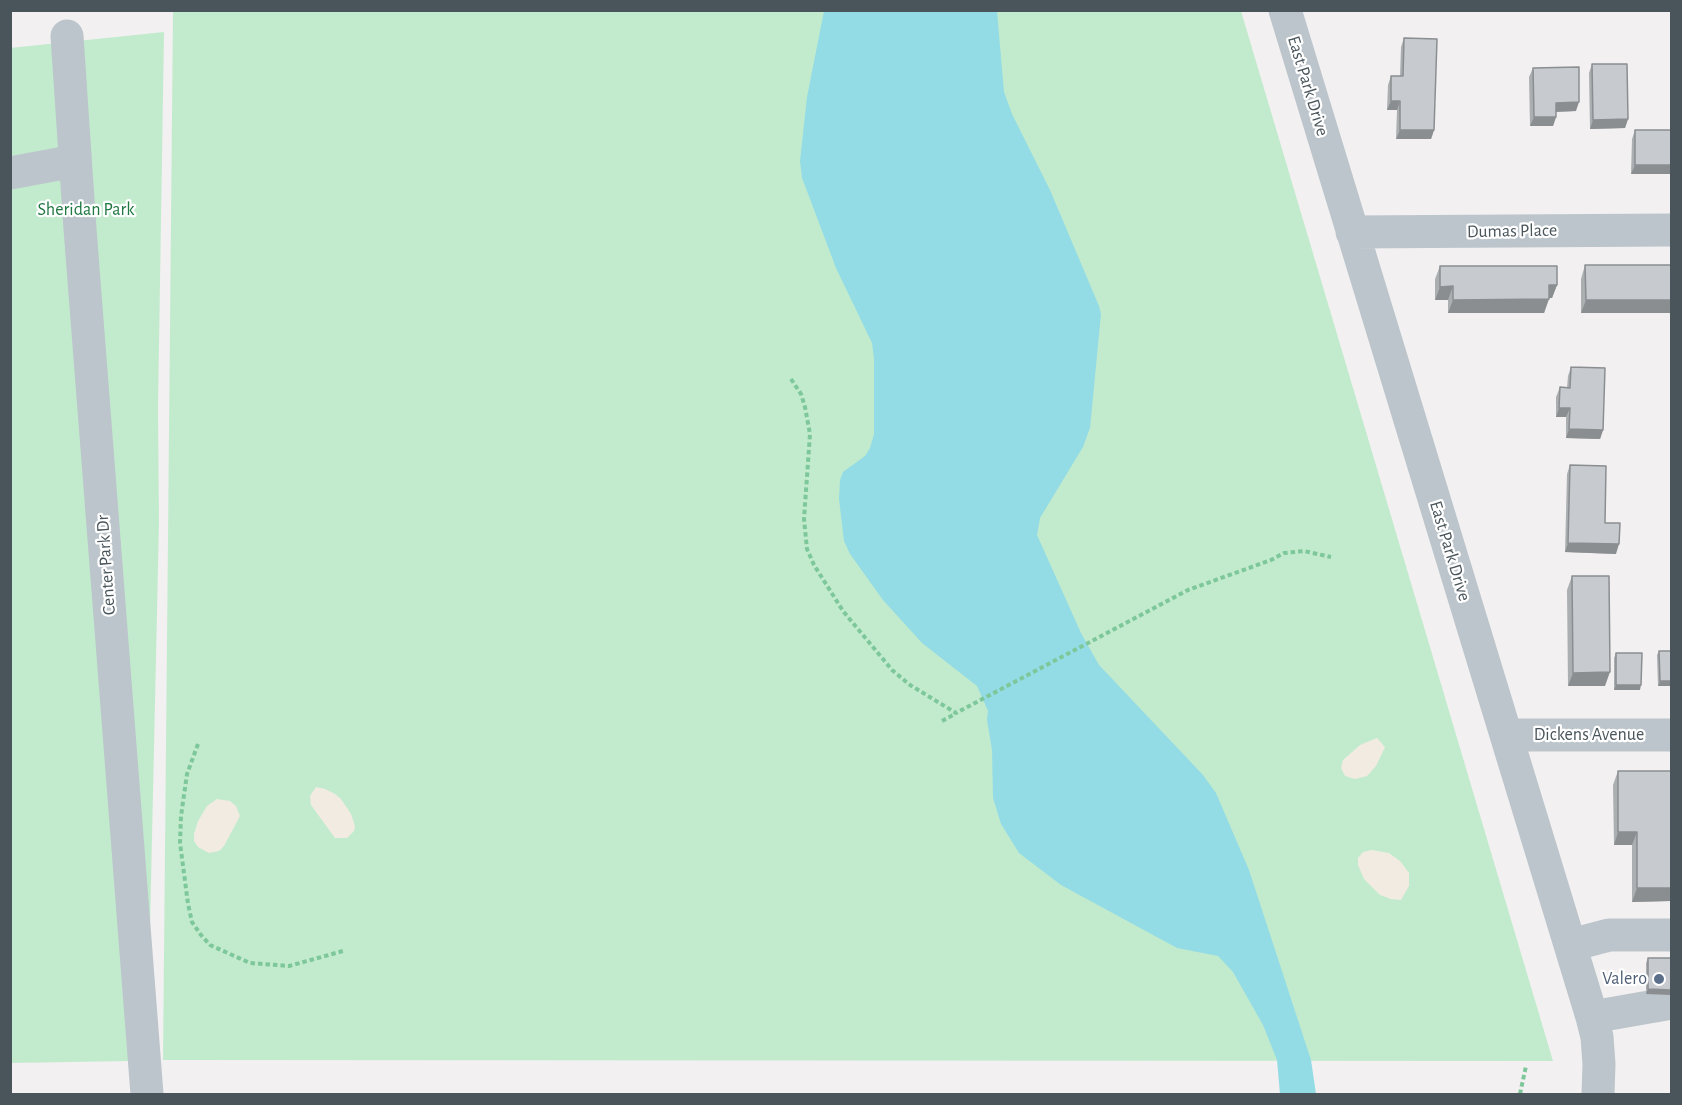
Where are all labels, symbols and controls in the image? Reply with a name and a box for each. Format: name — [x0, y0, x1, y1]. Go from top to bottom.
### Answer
street label: East Park Drive — [1283, 33, 1333, 139]
park label: Sheridan Park — [38, 199, 134, 221]
street label: Dumas Place — [1467, 219, 1557, 243]
street label: East Park Drive — [1425, 498, 1475, 604]
street label: Center Park Dr — [92, 514, 120, 616]
street label: Dickens Avenue — [1534, 724, 1644, 746]
place label: Valero — [1602, 968, 1647, 990]
marker: Valero — [1652, 972, 1666, 986]

